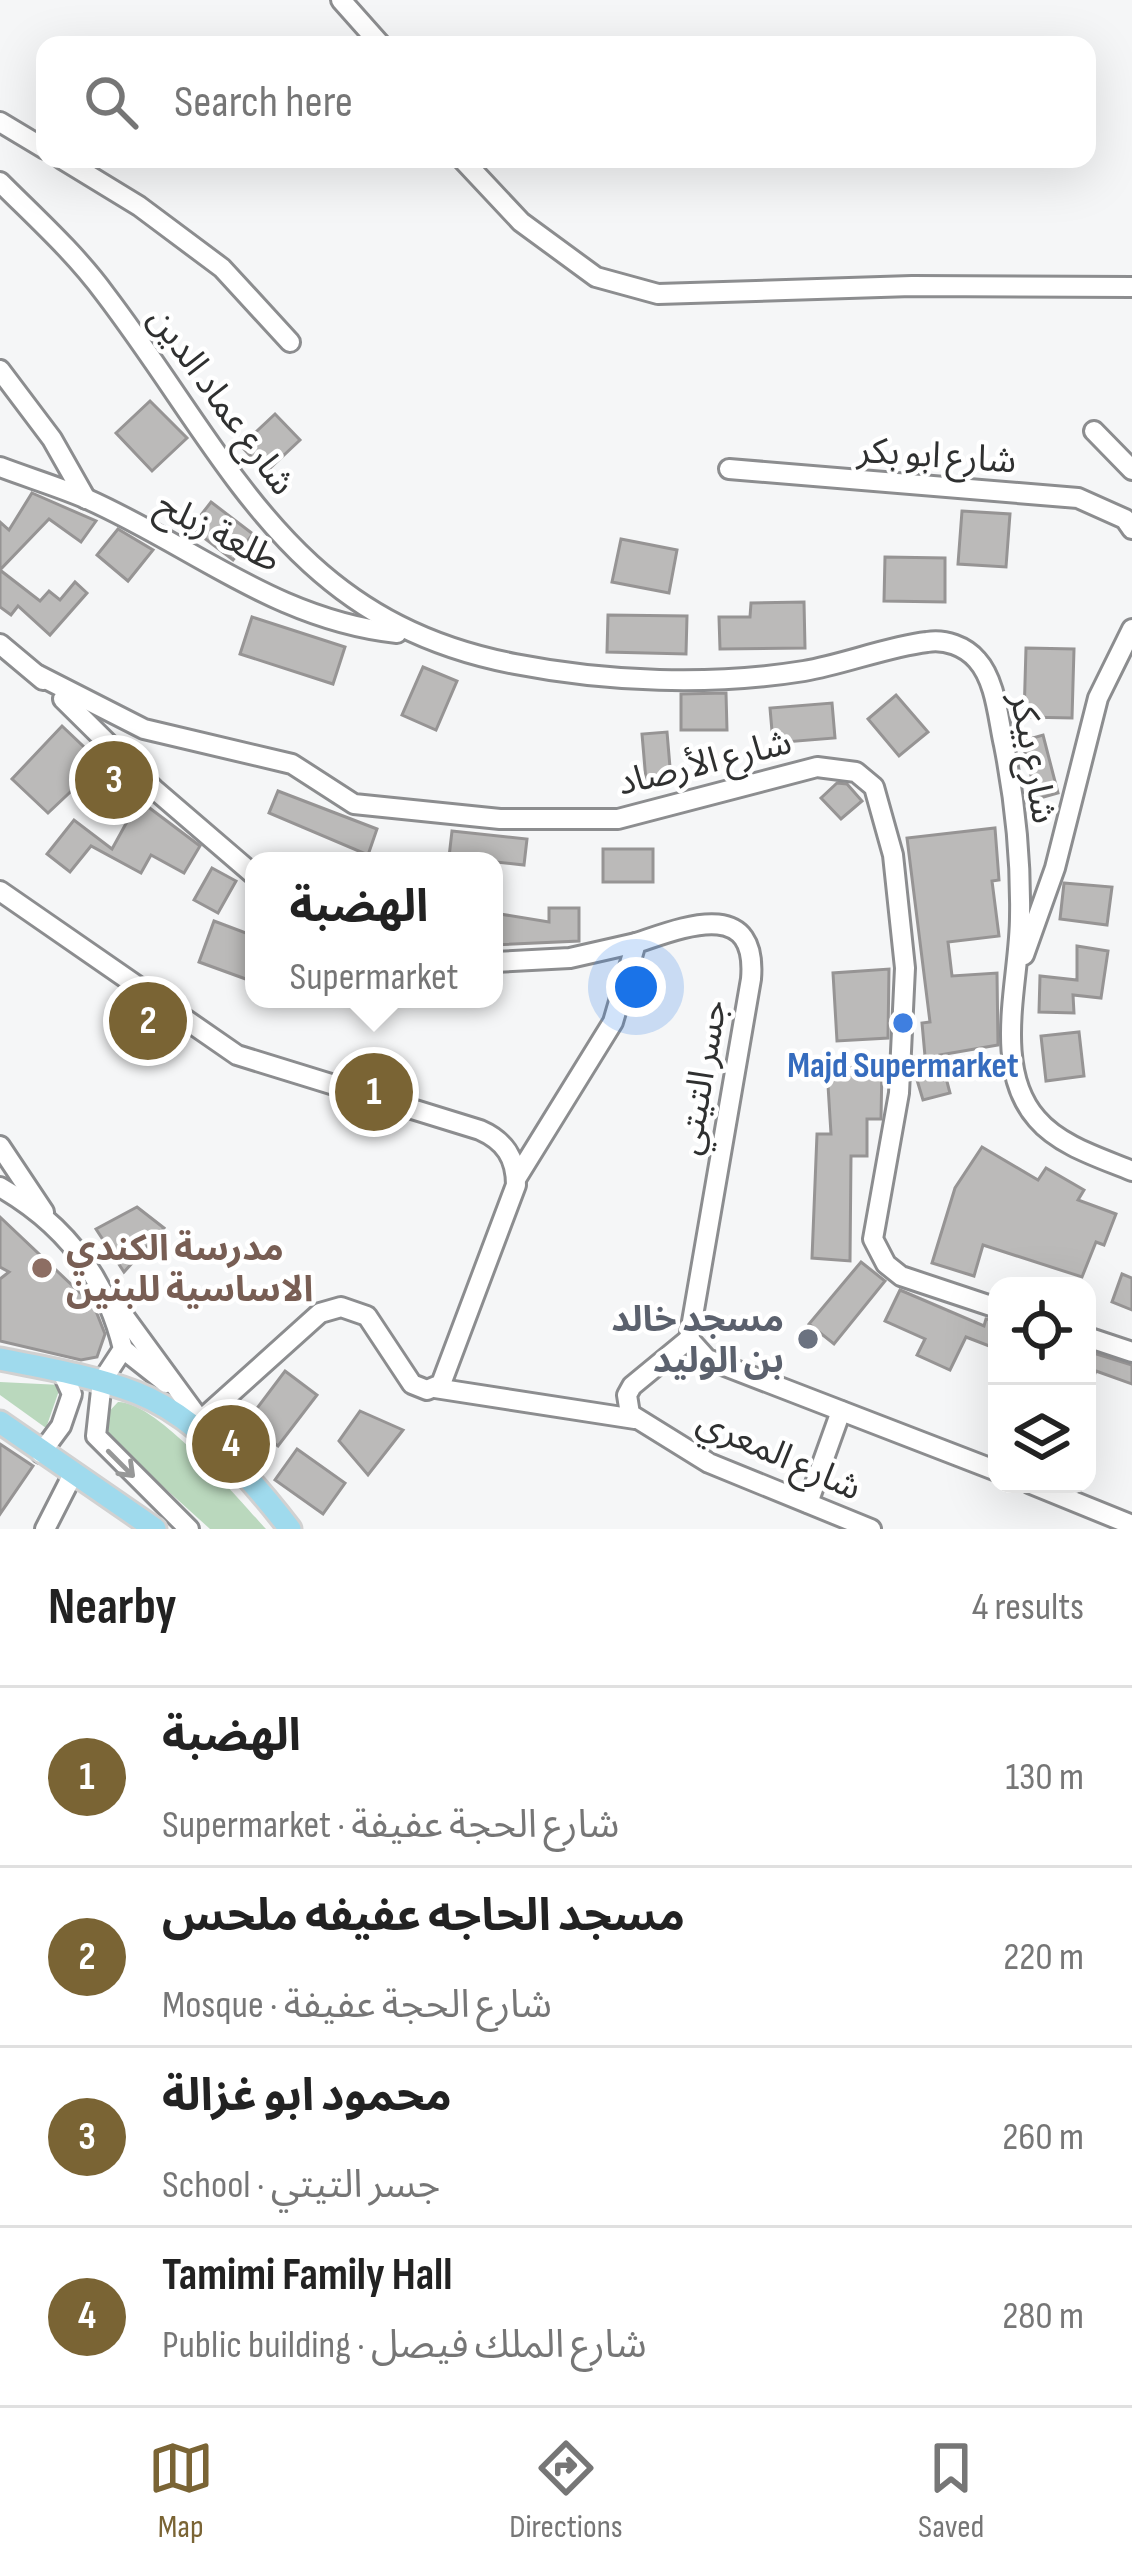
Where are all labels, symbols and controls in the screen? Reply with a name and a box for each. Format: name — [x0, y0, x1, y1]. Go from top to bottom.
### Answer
search box — [36, 36, 1096, 168]
icon: search — [78, 69, 144, 135]
text: Search here — [174, 75, 353, 130]
street label: شارع عماد الدين — [136, 299, 304, 506]
street label: شارع ابو بكر — [855, 429, 1018, 486]
street label: طلعة زبلح — [147, 484, 287, 585]
street label: شارع بيكر — [997, 689, 1065, 827]
street label: شارع الأرصاد — [613, 721, 797, 809]
pin: 3 — [75, 735, 153, 825]
popup — [245, 852, 503, 1008]
text: الهضبة — [290, 880, 428, 935]
text: Supermarket — [290, 954, 459, 1001]
your location — [606, 957, 666, 1017]
pin: 2 — [109, 976, 187, 1066]
street label: جسر التيتي — [668, 997, 742, 1159]
marker: Majd Supermarket — [890, 1010, 916, 1036]
place label: Majd Supermarket — [787, 1045, 1019, 1088]
pin: 1 — [335, 1047, 413, 1137]
place label: مدرسة الكندي الاساسية للبنين — [66, 1228, 313, 1312]
marker: مدرسة الكندي الاساسية للبنين — [29, 1255, 55, 1281]
map controls — [988, 1277, 1096, 1493]
button: locate — [988, 1277, 1096, 1385]
place label: مسجد خالد بن الوليد — [611, 1299, 784, 1383]
marker: مسجد خالد بن الوليد — [795, 1326, 821, 1352]
button: layers — [988, 1385, 1096, 1493]
pin: 4 — [192, 1399, 270, 1489]
street label: شارع المعري — [689, 1400, 868, 1514]
one-way arrow — [106, 1449, 135, 1477]
text: Nearby — [48, 1577, 177, 1638]
text: 4 results — [972, 1584, 1084, 1631]
text: الهضبة — [162, 1709, 301, 1764]
text: 1 — [79, 1754, 95, 1801]
text: 130 m — [1005, 1754, 1084, 1801]
text: Supermarket · شارع الحجة عفيفة — [162, 1802, 619, 1849]
text: مسجد الحاجه عفيفه ملحس — [162, 1889, 685, 1944]
text: 2 — [78, 1934, 96, 1981]
text: 220 m — [1003, 1934, 1084, 1981]
text: Mosque · شارع الحجة عفيفة — [162, 1982, 552, 2029]
text: محمود ابو غزالة — [162, 2069, 452, 2124]
text: 3 — [78, 2114, 96, 2161]
text: 260 m — [1002, 2114, 1084, 2161]
text: School · جسر التيتي — [162, 2162, 440, 2209]
text: Tamimi Family Hall — [162, 2248, 452, 2303]
text: 4 — [78, 2293, 96, 2340]
text: 280 m — [1002, 2293, 1084, 2340]
text: Public building · شارع الملك فيصل — [162, 2322, 647, 2369]
tab: Map — [148, 2435, 214, 2547]
tab: Directions — [509, 2435, 623, 2547]
tab: Saved — [918, 2435, 984, 2547]

